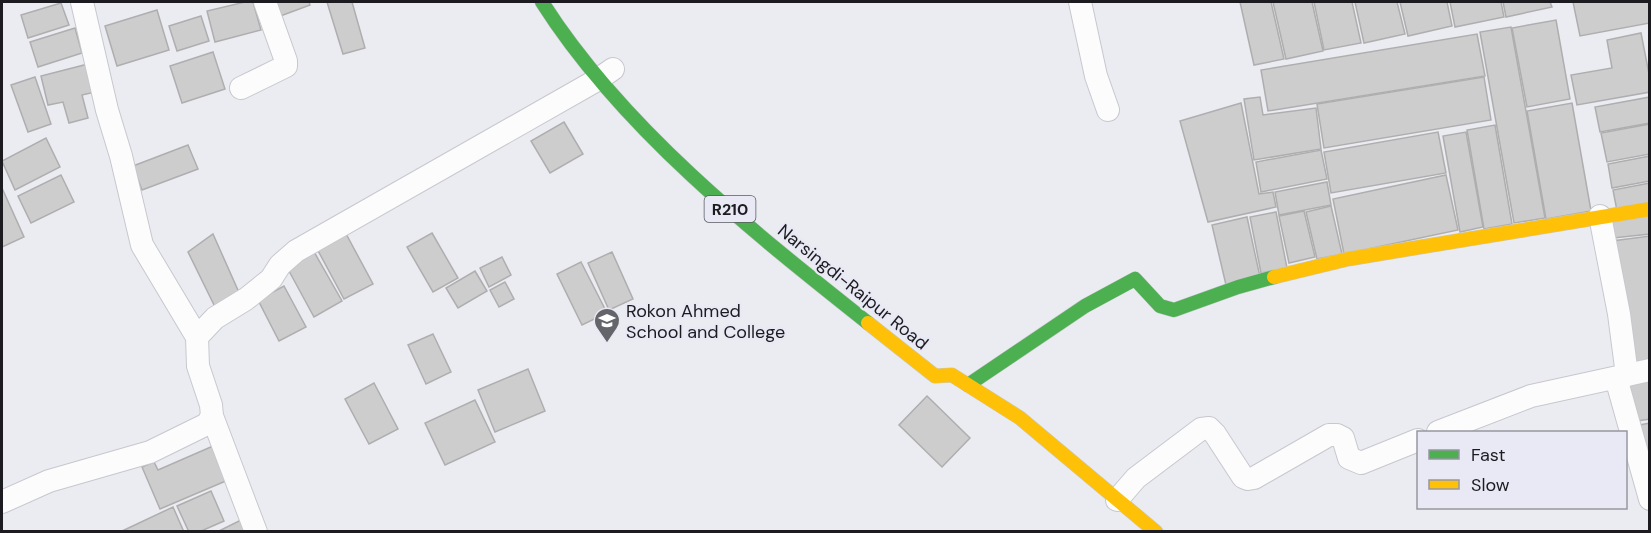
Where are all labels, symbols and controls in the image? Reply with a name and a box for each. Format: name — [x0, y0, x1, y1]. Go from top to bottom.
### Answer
road number: R210 — [704, 196, 756, 222]
street label: Narsingdi-Raipur Road — [773, 219, 933, 355]
place label: Rokon Ahmed School and College — [626, 299, 785, 344]
school or university icon: Rokon Ahmed School and College — [592, 306, 622, 344]
legend — [1417, 431, 1627, 509]
text: Fast — [1471, 443, 1506, 467]
text: Slow — [1471, 473, 1510, 497]

